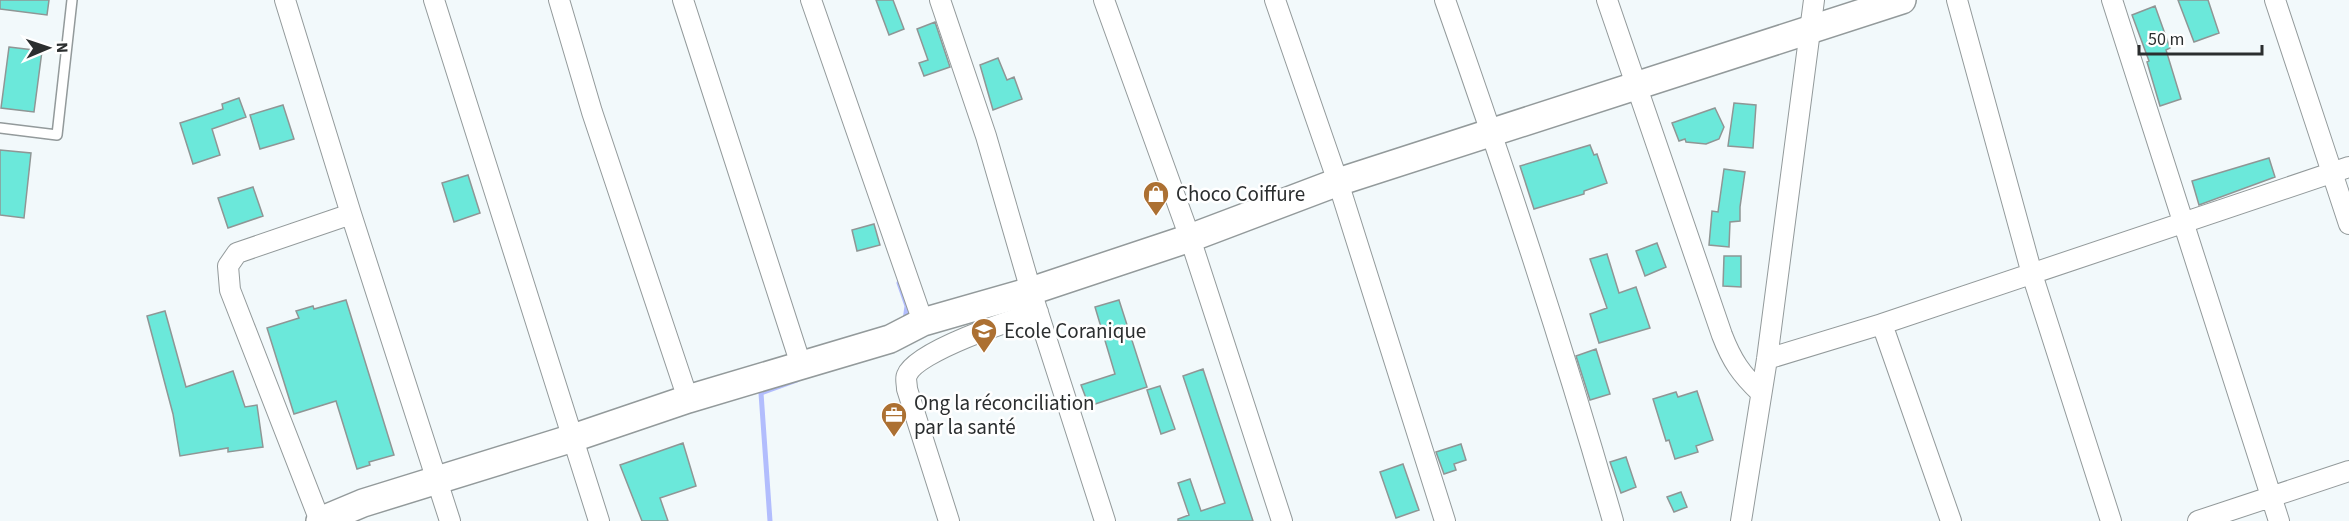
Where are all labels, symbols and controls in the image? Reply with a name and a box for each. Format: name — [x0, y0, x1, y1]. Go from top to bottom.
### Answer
north arrow — [18, 18, 78, 78]
scale bar — [2139, 18, 2262, 56]
text: 50 m — [2148, 27, 2184, 52]
text: N — [51, 42, 73, 53]
shop icon: Choco Coiffure — [1141, 179, 1171, 217]
place label: Choco Coiffure — [1176, 179, 1305, 209]
school or university icon: Ecole Coranique — [969, 316, 999, 354]
place label: Ecole Coranique — [1004, 316, 1146, 346]
place label: Ong la réconciliation par la santé — [914, 388, 1095, 442]
office icon: Ong la réconciliation par la santé — [879, 400, 909, 438]

